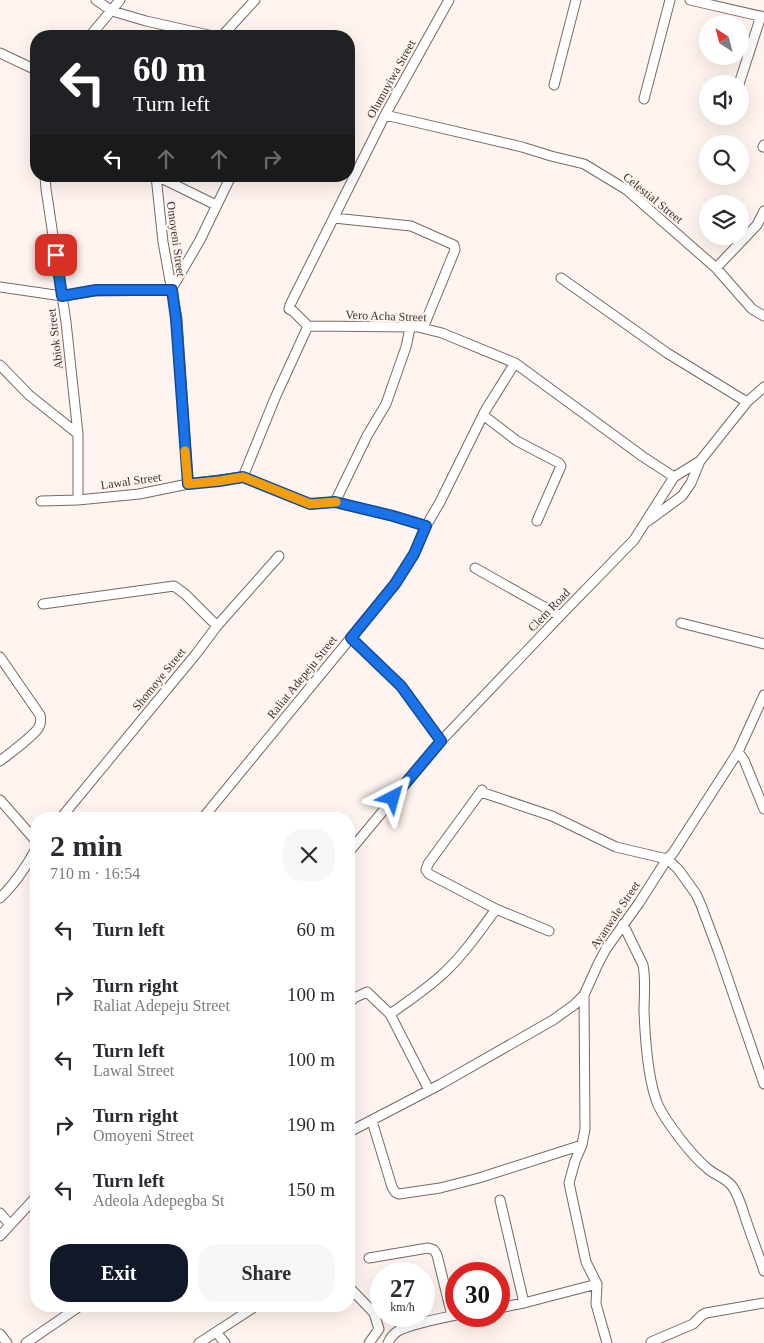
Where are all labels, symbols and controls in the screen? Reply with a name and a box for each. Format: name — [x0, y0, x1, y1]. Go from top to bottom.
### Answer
north arrow — [699, 15, 749, 65]
map controls — [699, 15, 749, 245]
street label: Olumuyiwa Street — [364, 37, 419, 121]
icon: left — [50, 50, 115, 115]
text: 60 m — [133, 50, 206, 89]
button: sound — [699, 75, 749, 125]
text: Turn left — [133, 91, 210, 116]
button: search — [699, 135, 749, 185]
icon: left — [99, 145, 127, 173]
icon: ahead — [152, 145, 180, 173]
icon: ahead — [205, 145, 233, 173]
icon: right — [258, 145, 286, 173]
street label: Celestial Street — [620, 170, 686, 227]
button: layers — [699, 195, 749, 245]
street label: Omoyeni Street — [164, 201, 188, 278]
pin — [35, 234, 77, 276]
icon: arrive — [42, 241, 70, 269]
street label: Abiok Street — [44, 307, 66, 370]
street label: Vero Acha Street — [345, 308, 428, 324]
street label: Lawal Street — [100, 470, 163, 492]
street label: Clem Road — [525, 586, 573, 634]
street label: Raliat Adepeju Street — [264, 632, 340, 721]
street label: Shomoye Street — [130, 644, 189, 713]
position arrow — [366, 771, 418, 823]
text: 2 min — [50, 829, 123, 862]
button: close — [283, 829, 335, 881]
text: 710 m · 16:54 — [50, 865, 140, 882]
street label: Ayanwale Street — [587, 878, 643, 951]
icon: left — [50, 916, 78, 944]
text: Turn left — [93, 919, 165, 940]
text: 60 m — [296, 919, 335, 940]
text: Turn right — [93, 975, 178, 996]
icon: right — [50, 981, 78, 1009]
text: 100 m — [287, 984, 335, 1005]
text: Raliat Adepeju Street — [93, 997, 230, 1014]
text: Turn left — [93, 1040, 165, 1061]
icon: left — [50, 1046, 78, 1074]
text: 100 m — [287, 1049, 335, 1070]
text: Lawal Street — [93, 1062, 174, 1079]
text: Turn right — [93, 1105, 178, 1126]
icon: right — [50, 1111, 78, 1139]
text: 190 m — [287, 1114, 335, 1135]
text: Omoyeni Street — [93, 1127, 194, 1144]
text: Turn left — [93, 1170, 165, 1191]
icon: left — [50, 1176, 78, 1204]
text: 150 m — [287, 1179, 335, 1200]
text: Adeola Adepegba St — [93, 1192, 225, 1209]
button: Exit — [50, 1244, 188, 1302]
button: Share — [198, 1244, 335, 1302]
speed limit sign: 30 — [445, 1262, 510, 1327]
text: 27 — [390, 1275, 415, 1302]
text: km/h — [390, 1300, 415, 1314]

